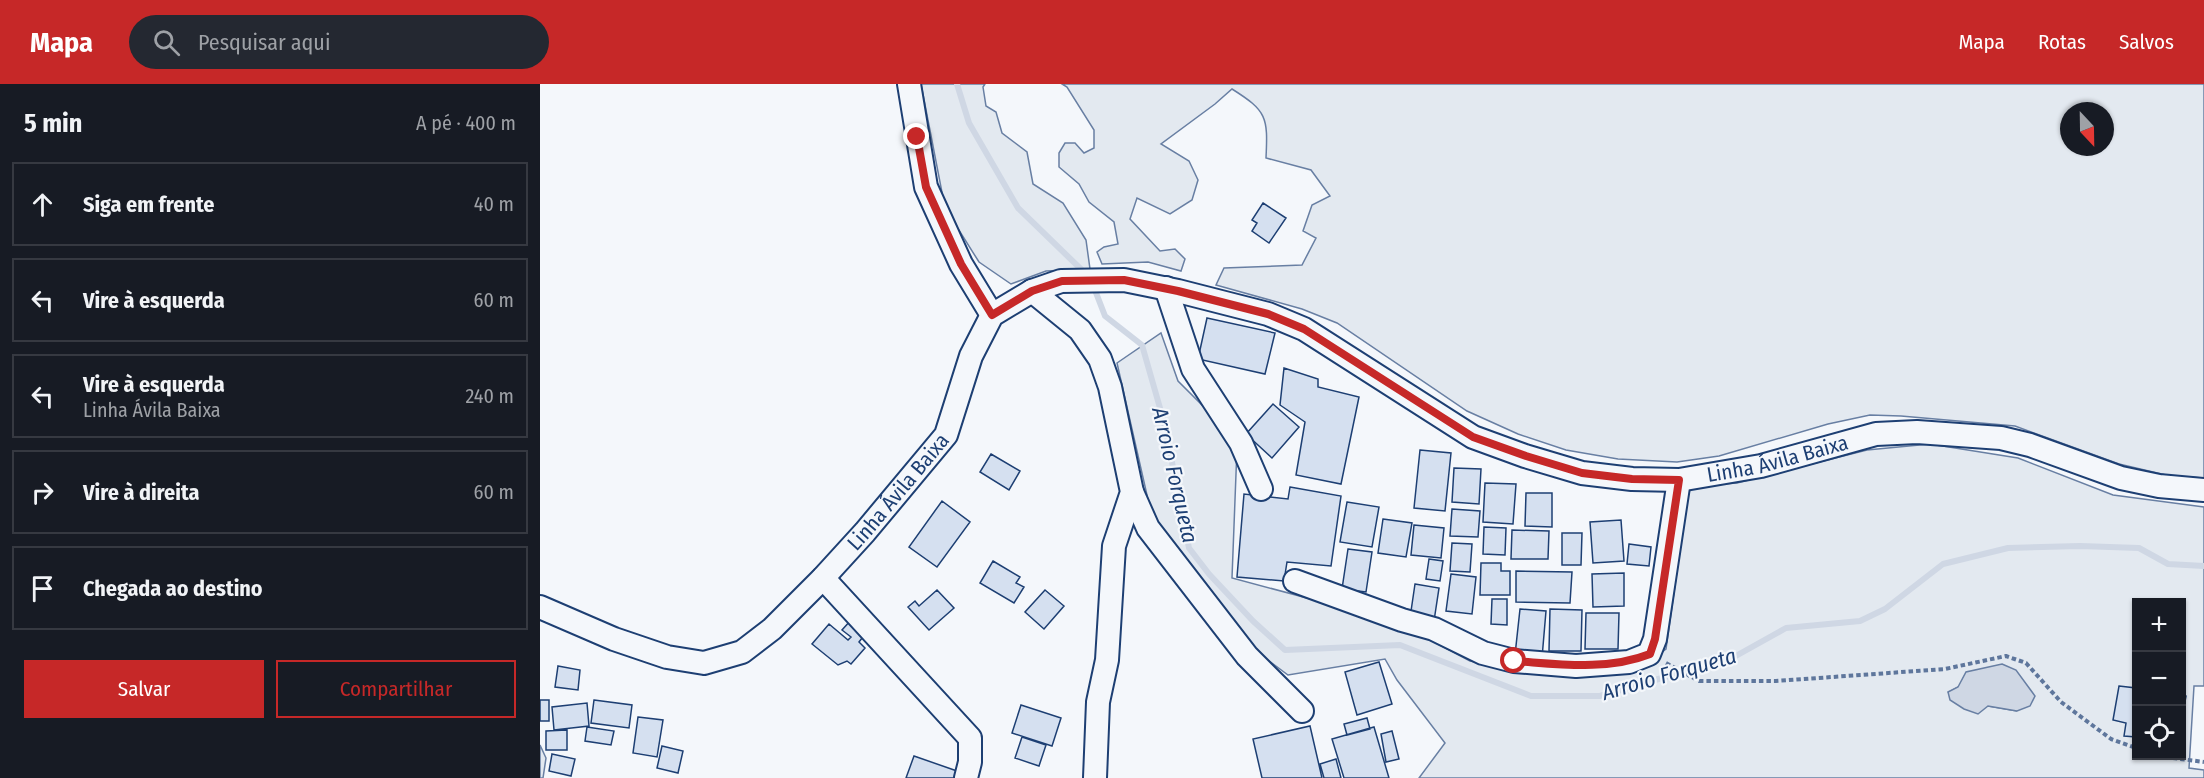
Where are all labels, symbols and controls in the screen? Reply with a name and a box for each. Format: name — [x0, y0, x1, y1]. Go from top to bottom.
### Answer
search box — [129, 15, 549, 69]
text: Mapa — [30, 26, 93, 59]
icon: search — [150, 26, 183, 59]
text: Pesquisar aqui — [198, 29, 330, 56]
text: Mapa — [1958, 29, 2005, 55]
text: Rotas — [2038, 29, 2086, 55]
text: Salvos — [2119, 29, 2174, 55]
north arrow — [2060, 102, 2114, 156]
text: 5 min — [24, 108, 82, 139]
text: A pé · 400 m — [416, 111, 516, 135]
route end — [903, 123, 929, 149]
icon: ahead — [26, 188, 59, 221]
text: Siga em frente — [83, 191, 214, 218]
text: 40 m — [474, 192, 514, 216]
icon: left — [26, 284, 59, 317]
text: Vire à esquerda — [83, 287, 225, 314]
text: 60 m — [474, 288, 514, 312]
text: Vire à esquerda — [83, 371, 225, 398]
icon: left — [26, 380, 59, 413]
text: 240 m — [465, 384, 514, 408]
text: Linha Ávila Baixa — [83, 398, 221, 422]
water label: Arroio Forqueta — [1146, 404, 1204, 545]
street label: Linha Ávila Baixa — [842, 428, 955, 556]
street label: Linha Ávila Baixa — [1705, 429, 1851, 488]
icon: right — [26, 476, 59, 509]
text: Vire à direita — [83, 479, 199, 506]
text: 60 m — [474, 480, 514, 504]
icon: arrive — [26, 572, 59, 605]
text: Chegada ao destino — [83, 575, 263, 602]
map controls — [2132, 598, 2186, 760]
button: + — [2132, 598, 2186, 652]
water label: Arroio Forqueta — [1598, 642, 1739, 706]
route start — [1500, 647, 1526, 673]
button: − — [2132, 652, 2186, 706]
button: Salvar — [24, 660, 264, 718]
button: Compartilhar — [276, 660, 516, 718]
button: locate — [2132, 706, 2186, 760]

